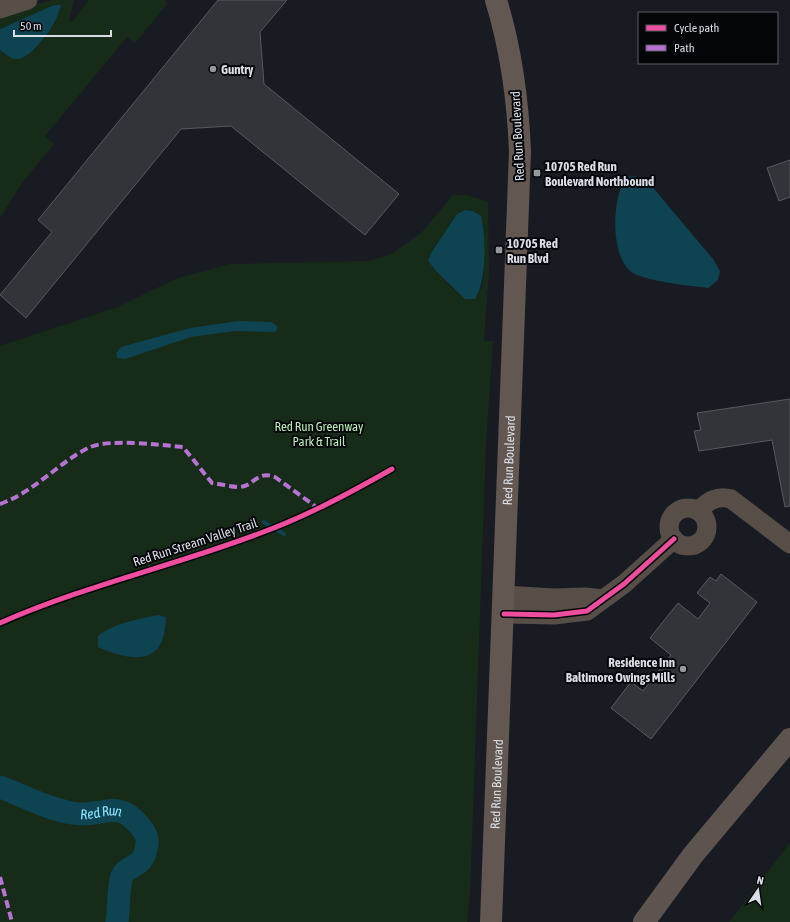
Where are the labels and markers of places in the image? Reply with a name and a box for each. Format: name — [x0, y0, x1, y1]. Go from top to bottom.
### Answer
place label: Guntry — [221, 62, 254, 77]
marker: Guntry — [208, 64, 218, 74]
place label: 10705 Red Run Boulevard Northbound — [545, 159, 654, 189]
marker: 10705 Red Run Boulevard Northbound — [532, 168, 542, 178]
place label: 10705 Red Run Blvd — [507, 236, 558, 266]
marker: 10705 Red Run Blvd — [494, 245, 504, 255]
place label: Residence Inn Baltimore Owings Mills — [566, 655, 675, 685]
marker: Residence Inn Baltimore Owings Mills — [678, 664, 688, 674]

